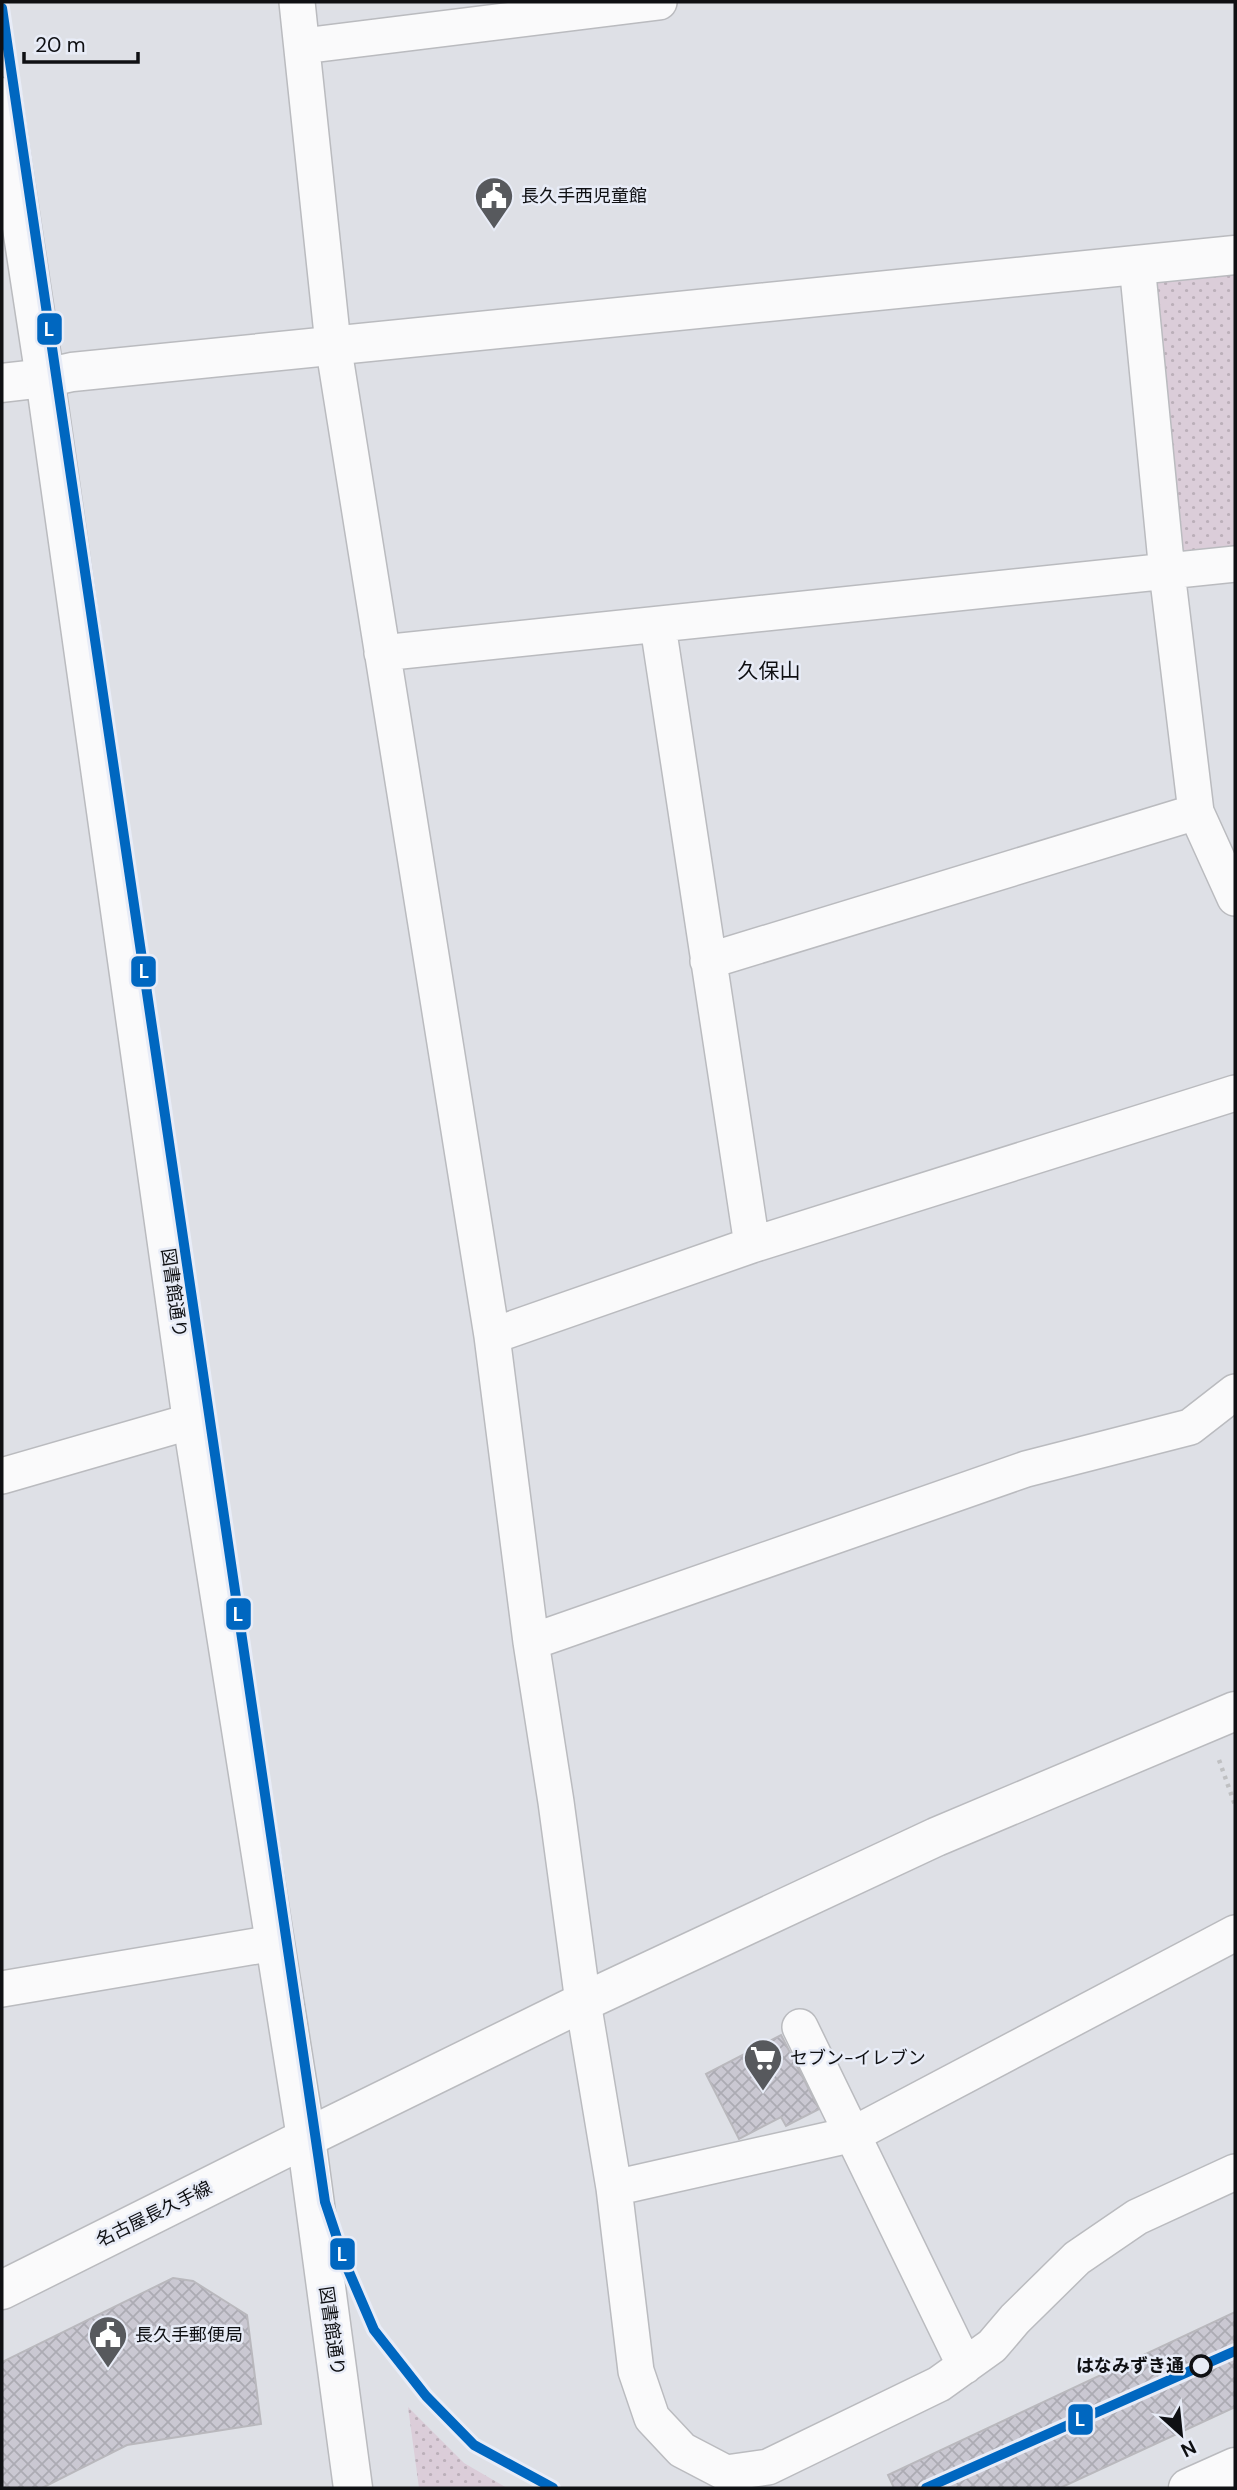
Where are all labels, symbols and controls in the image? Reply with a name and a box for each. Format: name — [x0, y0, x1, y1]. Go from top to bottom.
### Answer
scale bar — [24, 21, 138, 65]
text: 20 m — [35, 31, 86, 59]
public building icon: 長久手西児童館 — [473, 175, 515, 230]
place label: 長久手西児童館 — [521, 184, 647, 208]
line badge: L — [36, 312, 63, 346]
text: L — [44, 317, 54, 342]
district label: 久保山 — [738, 657, 801, 685]
line badge: L — [130, 955, 157, 988]
text: L — [139, 959, 149, 984]
street label: 図書館通り — [156, 1247, 192, 1339]
line badge: L — [225, 1597, 252, 1631]
text: L — [233, 1602, 243, 1627]
supermarket icon: セブン-イレブン — [742, 2037, 784, 2092]
place label: セブン-イレブン — [790, 2046, 926, 2070]
street label: 名古屋長久手線 — [92, 2176, 216, 2252]
line badge: L — [329, 2237, 356, 2271]
text: L — [337, 2242, 347, 2267]
street label: 図書館通り — [314, 2285, 350, 2377]
public building icon: 長久手郵便局 — [87, 2314, 129, 2369]
place label: 長久手郵便局 — [135, 2323, 243, 2347]
place label: はなみずき通 — [1076, 2354, 1184, 2378]
marker: はなみずき通 — [1190, 2355, 1212, 2377]
north arrow — [1146, 2399, 1216, 2469]
line badge: L — [1067, 2403, 1094, 2436]
text: L — [1075, 2407, 1085, 2432]
text: N — [1177, 2434, 1200, 2463]

